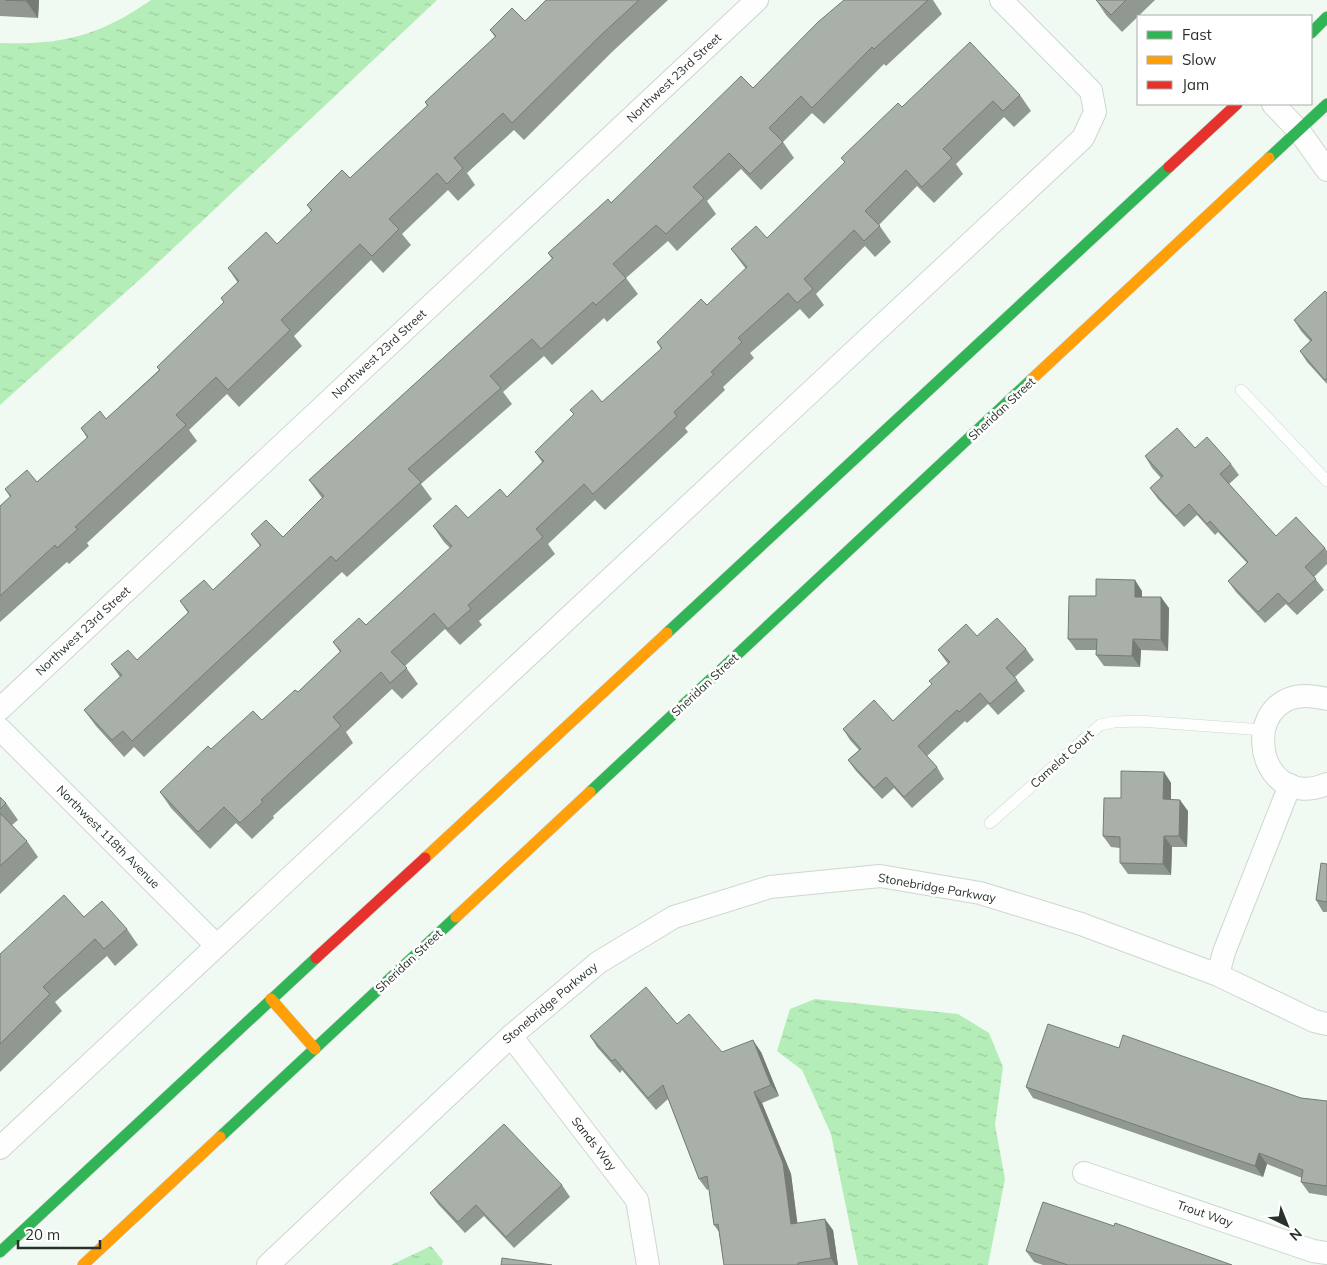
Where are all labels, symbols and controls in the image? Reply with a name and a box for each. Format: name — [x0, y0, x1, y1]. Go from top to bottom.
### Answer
legend — [1137, 15, 1312, 105]
text: Fast — [1182, 25, 1212, 44]
street label: Northwest 23rd Street — [623, 30, 724, 125]
text: Slow — [1182, 50, 1216, 69]
text: Jam — [1182, 75, 1209, 94]
street label: Northwest 23rd Street — [328, 306, 429, 401]
street label: Sheridan Street — [965, 374, 1038, 443]
street label: Northwest 23rd Street — [32, 583, 133, 678]
street label: Sheridan Street — [668, 650, 741, 719]
street label: Camelot Court — [1027, 726, 1096, 791]
street label: Northwest 118th Avenue — [54, 782, 163, 891]
street label: Stonebridge Parkway — [877, 870, 998, 905]
street label: Sheridan Street — [372, 926, 445, 995]
street label: Stonebridge Parkway — [499, 958, 601, 1047]
street label: Sands Way — [569, 1114, 620, 1174]
street label: Trout Way — [1175, 1197, 1236, 1230]
north arrow — [1262, 1200, 1312, 1250]
scale bar — [18, 1218, 100, 1250]
text: N — [1286, 1224, 1306, 1245]
text: 20 m — [25, 1225, 60, 1244]

